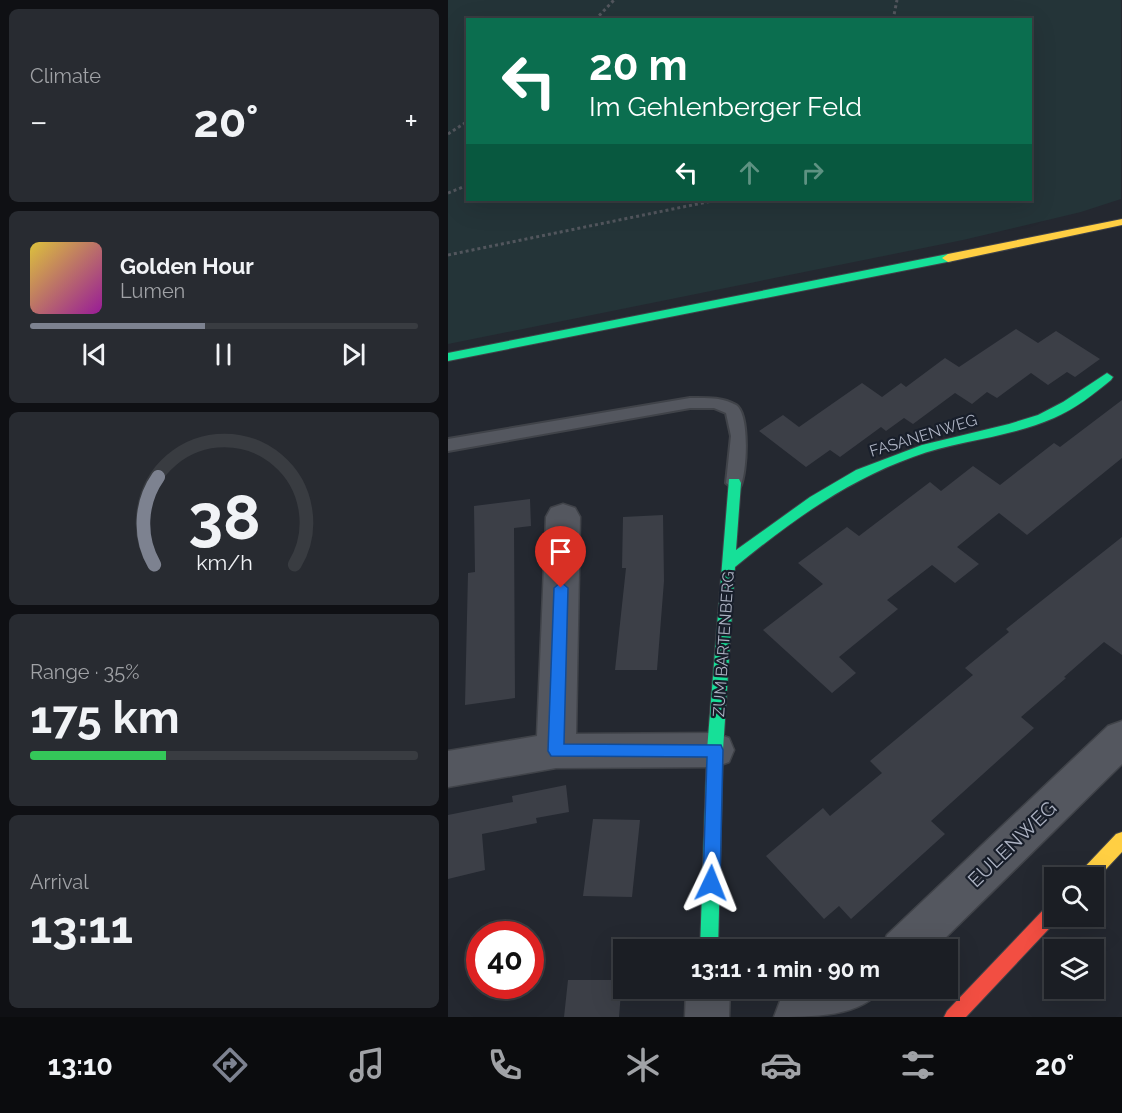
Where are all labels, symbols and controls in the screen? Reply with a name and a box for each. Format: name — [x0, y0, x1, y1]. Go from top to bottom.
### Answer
text: 20 m — [589, 41, 688, 90]
icon: left — [490, 42, 568, 120]
text: Climate — [30, 64, 101, 88]
text: Im Gehlenberger Feld — [589, 91, 862, 122]
text: 20° — [193, 95, 259, 148]
text: − — [30, 102, 48, 141]
text: + — [404, 102, 418, 141]
icon: left — [670, 156, 703, 189]
icon: ahead — [733, 156, 766, 189]
icon: right — [796, 156, 829, 189]
text: Golden Hour — [120, 253, 254, 279]
text: Lumen — [120, 279, 185, 303]
icon: previous — [78, 338, 111, 371]
icon: pause — [207, 338, 240, 371]
icon: next — [337, 338, 370, 371]
street label: FASANENWEG — [867, 410, 979, 461]
text: 38 — [188, 481, 260, 555]
pin — [535, 526, 586, 588]
icon: arrive — [544, 535, 577, 568]
text: km/h — [196, 551, 252, 576]
street label: ZUM BARTENBERG — [709, 571, 738, 718]
text: Range · 35% — [30, 660, 139, 684]
text: 175 km — [30, 691, 180, 744]
street label: EULENWEG — [963, 796, 1061, 892]
position arrow — [679, 851, 743, 915]
map controls — [1044, 867, 1104, 999]
button: search — [1044, 867, 1104, 927]
text: Arrival — [30, 870, 89, 894]
text: 13:11 — [30, 901, 133, 954]
speed limit sign: 40 — [466, 921, 544, 999]
button: layers — [1044, 939, 1104, 999]
text: 13:11 · 1 min · 90 m — [691, 956, 880, 982]
icon: directions — [209, 1044, 251, 1086]
icon: music — [346, 1044, 388, 1086]
icon: phone — [484, 1044, 526, 1086]
icon: climate — [622, 1044, 664, 1086]
icon: car — [760, 1044, 802, 1086]
icon: filters — [897, 1044, 939, 1086]
text: 13:10 — [48, 1050, 113, 1081]
text: 20° — [1035, 1050, 1074, 1081]

